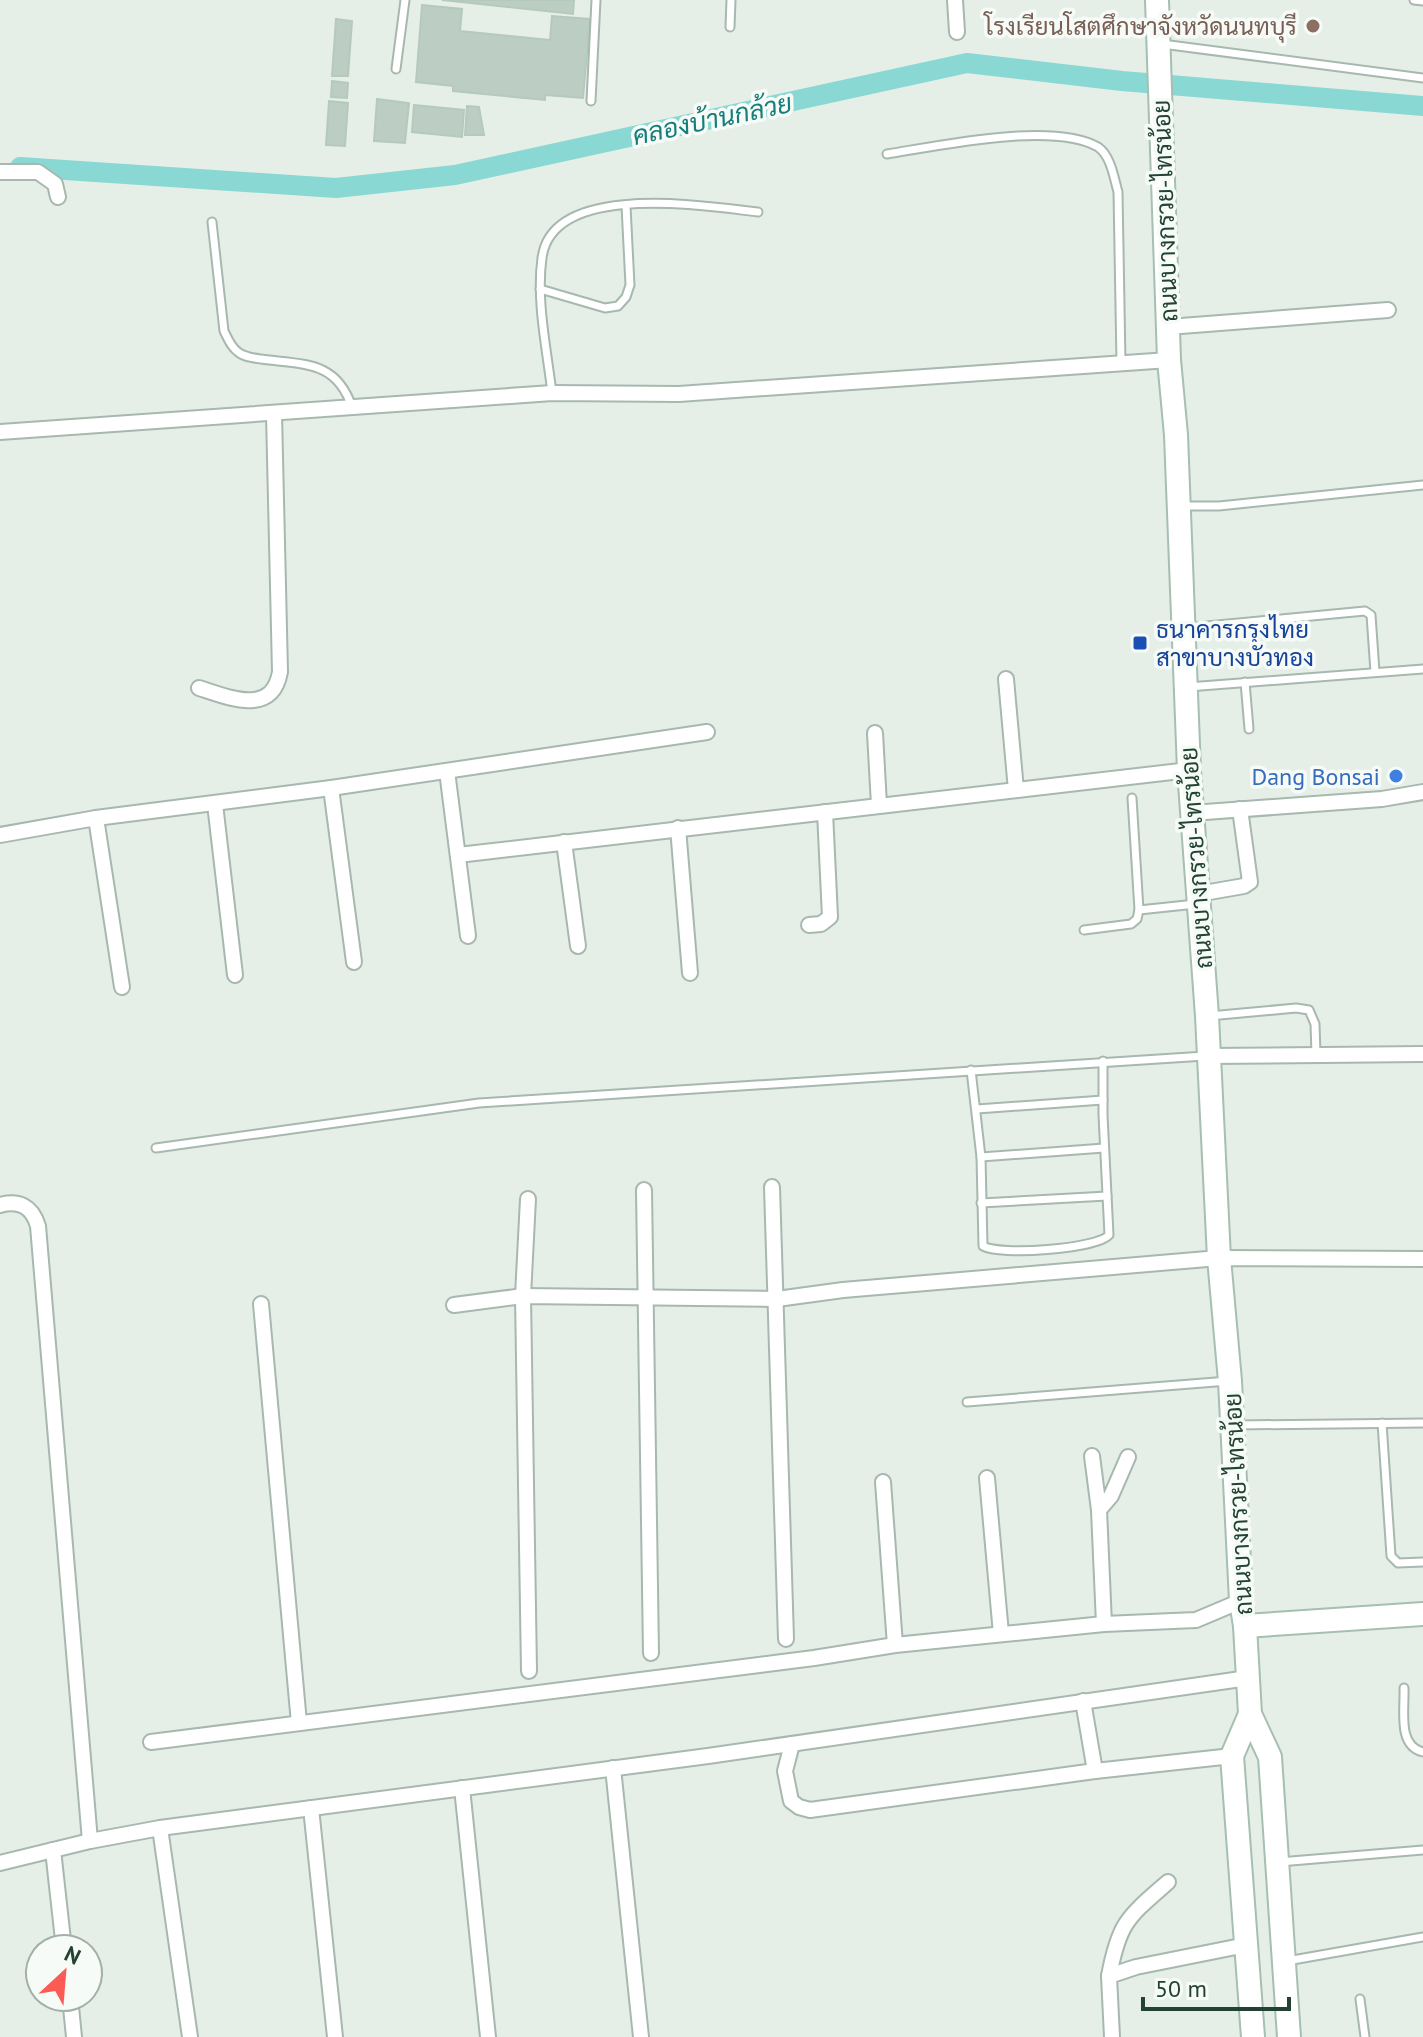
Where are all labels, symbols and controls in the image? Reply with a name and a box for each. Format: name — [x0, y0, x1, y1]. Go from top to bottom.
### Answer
place label: โรงเรียนโสตศึกษาจังหวัดนนทบุรี — [982, 11, 1297, 43]
marker: โรงเรียนโสตศึกษาจังหวัดนนทบุรี — [1304, 17, 1322, 35]
water label: คลองบ้านกล้วย — [629, 86, 795, 152]
street label: ถนนบางกรวย-ไทรน้อย — [1146, 99, 1184, 323]
place label: ธนาคารกรุงไทย สาขาบางบัวทอง — [1156, 614, 1314, 673]
marker: ธนาคารกรุงไทย สาขาบางบัวทอง — [1131, 634, 1149, 652]
street label: ถนนบางกรวย-ไทรน้อย — [1173, 746, 1219, 970]
place label: Dang Bonsai — [1252, 761, 1380, 792]
marker: Dang Bonsai — [1387, 767, 1405, 785]
street label: ถนนบางกรวย-ไทรน้อย — [1217, 1392, 1259, 1616]
north arrow — [24, 1933, 104, 2013]
text: N — [60, 1939, 85, 1971]
scale bar — [1143, 1961, 1289, 2011]
text: 50 m — [1155, 1973, 1207, 2004]

